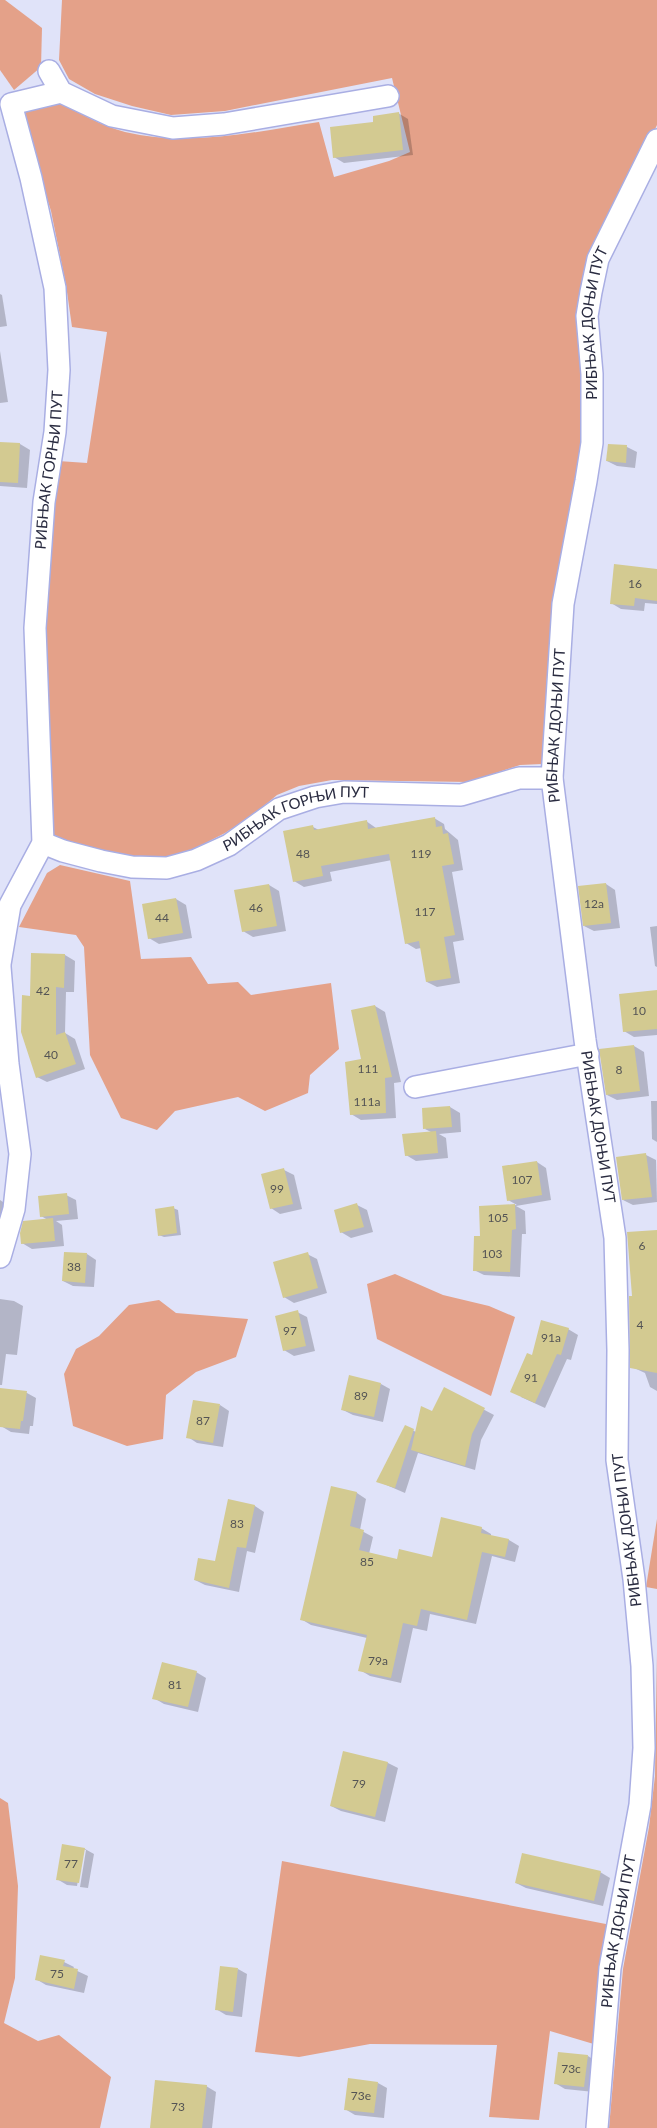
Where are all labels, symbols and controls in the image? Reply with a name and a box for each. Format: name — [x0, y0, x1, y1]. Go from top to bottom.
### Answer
street label: РИБЊАК ДОЊИ ПУТ — [577, 243, 611, 400]
street label: РИБЊАК ГОРЊИ ПУТ — [31, 390, 66, 550]
house number: 16 — [628, 576, 642, 591]
street label: РИБЊАК ДОЊИ ПУТ — [542, 648, 568, 804]
street label: РИБЊАК ГОРЊИ ПУТ — [220, 782, 369, 855]
house number: 48 — [296, 846, 310, 861]
house number: 119 — [411, 846, 431, 861]
house number: 12a — [584, 896, 604, 911]
house number: 46 — [249, 900, 263, 915]
house number: 117 — [415, 904, 435, 919]
house number: 44 — [155, 910, 169, 925]
house number: 42 — [36, 983, 50, 998]
house number: 10 — [632, 1003, 646, 1018]
house number: 40 — [44, 1047, 58, 1062]
street label: РИБЊАК ДОЊИ ПУТ — [578, 1049, 620, 1205]
house number: 111 — [358, 1061, 378, 1076]
house number: 8 — [616, 1062, 623, 1077]
house number: 111a — [354, 1094, 380, 1109]
house number: 107 — [512, 1172, 532, 1187]
house number: 99 — [270, 1181, 284, 1196]
house number: 105 — [488, 1210, 508, 1225]
house number: 6 — [639, 1238, 646, 1253]
house number: 103 — [482, 1246, 502, 1261]
house number: 38 — [67, 1259, 81, 1274]
house number: 4 — [637, 1317, 644, 1332]
house number: 97 — [283, 1323, 297, 1338]
house number: 91a — [541, 1330, 561, 1345]
house number: 91 — [524, 1370, 538, 1385]
house number: 89 — [354, 1388, 368, 1403]
house number: 87 — [196, 1413, 210, 1428]
street label: РИБЊАК ДОЊИ ПУТ — [608, 1452, 644, 1608]
house number: 83 — [230, 1516, 244, 1531]
house number: 85 — [360, 1554, 374, 1569]
house number: 79a — [368, 1653, 388, 1668]
house number: 81 — [168, 1677, 182, 1692]
house number: 79 — [352, 1776, 366, 1791]
street label: РИБЊАК ДОЊИ ПУТ — [597, 1853, 639, 2008]
house number: 77 — [64, 1856, 78, 1871]
house number: 75 — [50, 1966, 64, 1981]
house number: 73c — [561, 2061, 581, 2076]
house number: 73e — [351, 2088, 371, 2103]
house number: 73 — [171, 2099, 185, 2114]

